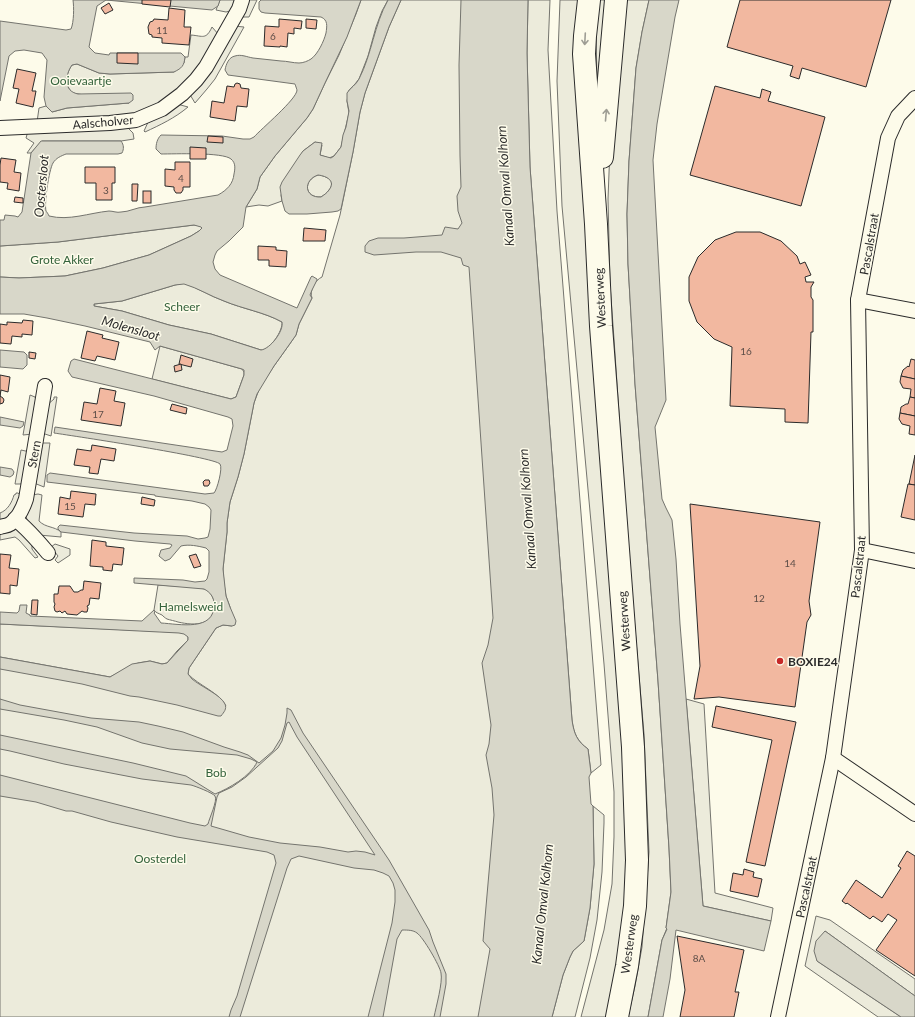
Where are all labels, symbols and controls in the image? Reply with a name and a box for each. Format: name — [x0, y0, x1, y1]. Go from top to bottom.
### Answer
house number: 11 — [156, 24, 168, 36]
house number: 6 — [270, 30, 276, 42]
one-way arrow — [581, 32, 589, 45]
park label: Ooievaartje — [50, 73, 112, 88]
one-way arrow — [602, 109, 610, 122]
street label: Aalscholver — [72, 112, 135, 132]
water label: Kanaal Omval Kolhorn — [493, 125, 517, 247]
water label: Oostersloot — [30, 154, 52, 218]
house number: 4 — [178, 172, 184, 184]
house number: 3 — [103, 184, 109, 196]
street label: Pascalstraat — [856, 211, 882, 276]
park label: Grote Akker — [30, 252, 94, 267]
street label: Westerweg — [591, 268, 609, 328]
park label: Scheer — [164, 299, 201, 314]
water label: Molensloot — [100, 312, 162, 344]
house number: 16 — [740, 345, 752, 357]
house number: 17 — [92, 408, 104, 420]
street label: Stern — [24, 439, 44, 469]
water label: Kanaal Omval Kolhorn — [515, 448, 539, 570]
house number: 15 — [64, 500, 76, 512]
street label: Pascalstraat — [847, 534, 869, 599]
house number: 14 — [784, 557, 796, 569]
street label: Westerweg — [614, 590, 634, 652]
house number: 12 — [753, 592, 765, 604]
park label: Hamelsweid — [159, 599, 223, 614]
place label: BOXIE24 — [788, 654, 838, 669]
marker: BOXIE24 — [775, 656, 785, 666]
park label: Bob — [205, 765, 227, 780]
water label: Kanaal Omval Kolhorn — [528, 843, 556, 965]
park label: Oosterdel — [134, 851, 186, 866]
street label: Pascalstraat — [792, 854, 820, 919]
street label: Westerweg — [617, 913, 641, 975]
house number: 8A — [693, 952, 706, 964]

